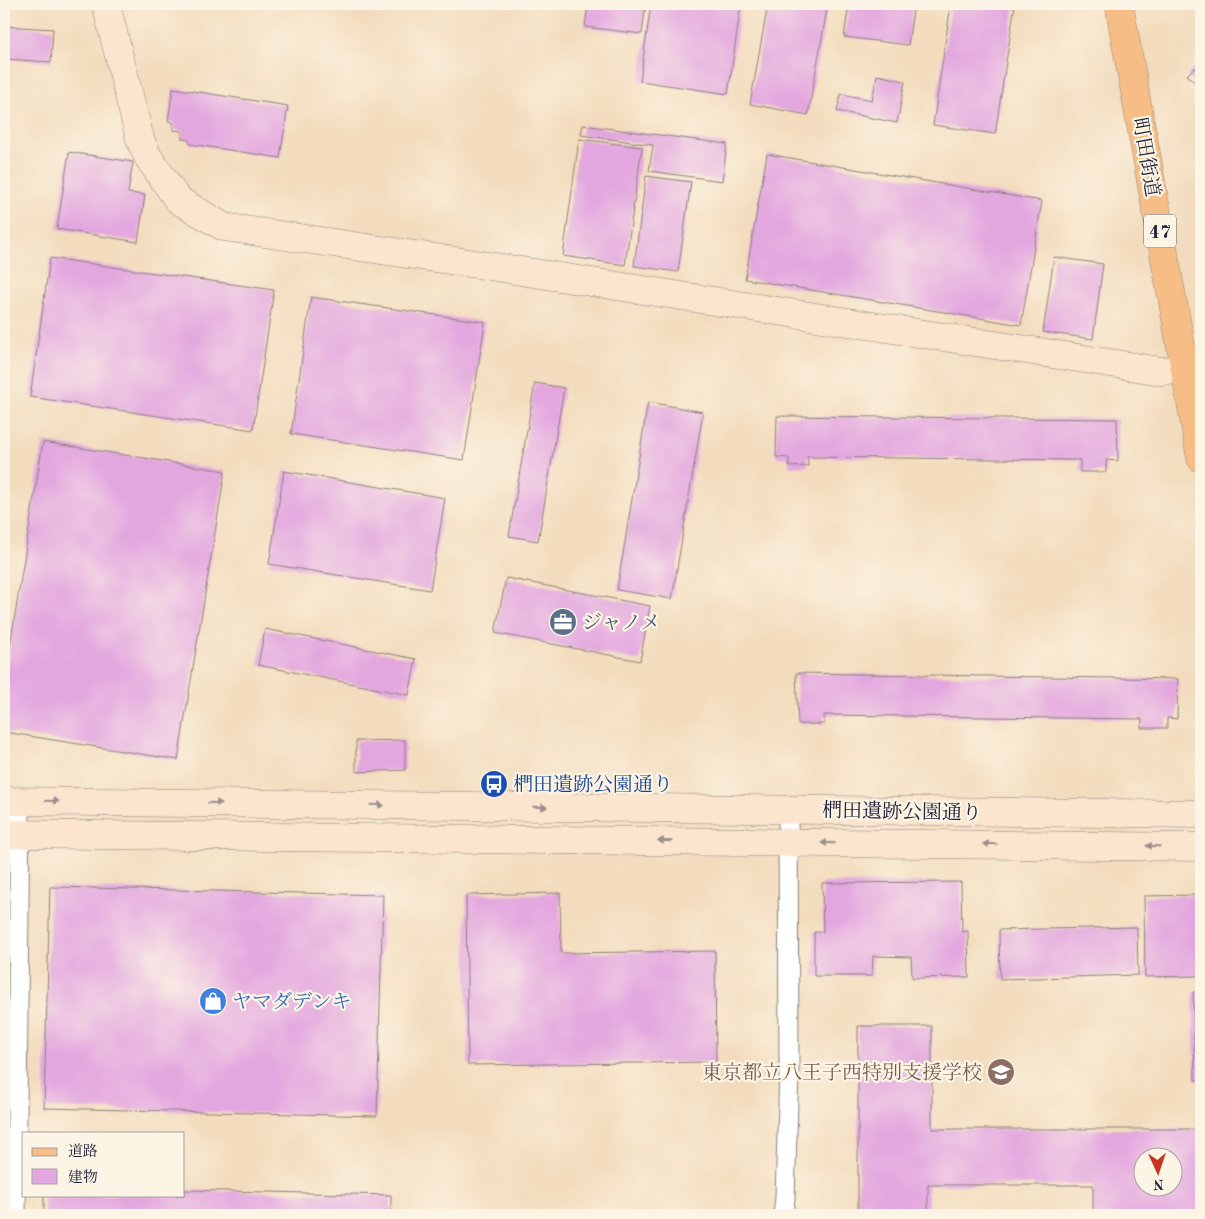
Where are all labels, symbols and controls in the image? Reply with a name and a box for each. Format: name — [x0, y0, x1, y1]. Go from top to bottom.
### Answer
street label: 町田街道 — [1128, 116, 1164, 198]
road number: 47 — [1144, 215, 1176, 248]
office icon: ジャノメ — [548, 607, 578, 637]
place label: ジャノメ — [582, 613, 661, 634]
bus stop icon: 椚田遺跡公園通り — [479, 769, 509, 799]
place label: 椚田遺跡公園通り — [513, 774, 673, 796]
one-way arrow — [45, 798, 61, 806]
one-way arrow — [207, 799, 223, 807]
street label: 椚田遺跡公園通り — [822, 800, 982, 824]
one-way arrow — [370, 801, 386, 809]
one-way arrow — [532, 803, 548, 811]
one-way arrow — [657, 837, 673, 845]
one-way arrow — [819, 839, 835, 847]
one-way arrow — [982, 840, 998, 848]
one-way arrow — [1144, 842, 1160, 850]
shop icon: ヤマダデンキ — [198, 986, 228, 1016]
place label: ヤマダデンキ — [232, 991, 352, 1013]
school or university icon: 東京都立八王子西特別支援学校 — [986, 1057, 1016, 1087]
place label: 東京都立八王子西特別支援学校 — [702, 1062, 982, 1084]
legend — [22, 1132, 185, 1196]
text: 道路 — [68, 1143, 98, 1160]
north arrow — [1132, 1146, 1182, 1196]
text: 建物 — [68, 1169, 98, 1186]
text: N — [1153, 1177, 1164, 1191]

